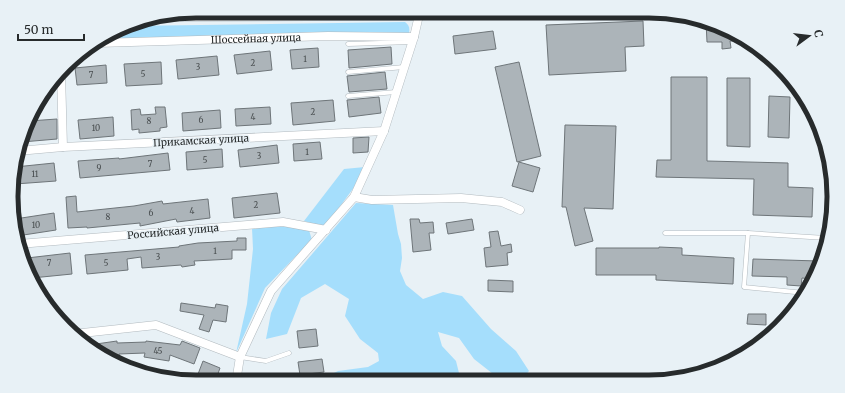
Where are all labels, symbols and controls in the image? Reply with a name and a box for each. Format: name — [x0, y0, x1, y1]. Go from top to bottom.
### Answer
scale bar — [18, 16, 84, 42]
north arrow — [789, 16, 829, 56]
text: 50 m — [24, 22, 53, 37]
text: С — [811, 28, 826, 39]
street label: Шоссейная улица — [211, 31, 302, 47]
house number: 1 — [303, 54, 307, 64]
house number: 2 — [251, 58, 256, 68]
house number: 3 — [196, 62, 201, 72]
house number: 5 — [141, 69, 146, 79]
house number: 7 — [89, 70, 94, 80]
house number: 2 — [311, 107, 316, 117]
house number: 4 — [251, 112, 256, 122]
house number: 6 — [199, 115, 204, 125]
house number: 8 — [147, 116, 152, 126]
house number: 10 — [92, 123, 100, 133]
street label: Прикамская улица — [153, 131, 250, 150]
house number: 1 — [305, 147, 309, 157]
house number: 3 — [257, 151, 262, 161]
house number: 5 — [203, 155, 208, 165]
house number: 7 — [148, 159, 153, 169]
house number: 9 — [97, 163, 102, 173]
house number: 11 — [32, 169, 39, 179]
house number: 2 — [254, 200, 259, 210]
house number: 4 — [190, 206, 195, 216]
house number: 6 — [149, 208, 154, 218]
house number: 8 — [106, 212, 111, 222]
house number: 10 — [32, 220, 40, 230]
street label: Российская улица — [127, 221, 220, 242]
house number: 1 — [213, 246, 217, 256]
house number: 3 — [156, 252, 161, 262]
house number: 7 — [47, 258, 52, 268]
house number: 5 — [104, 258, 109, 268]
house number: 45 — [154, 346, 163, 356]

